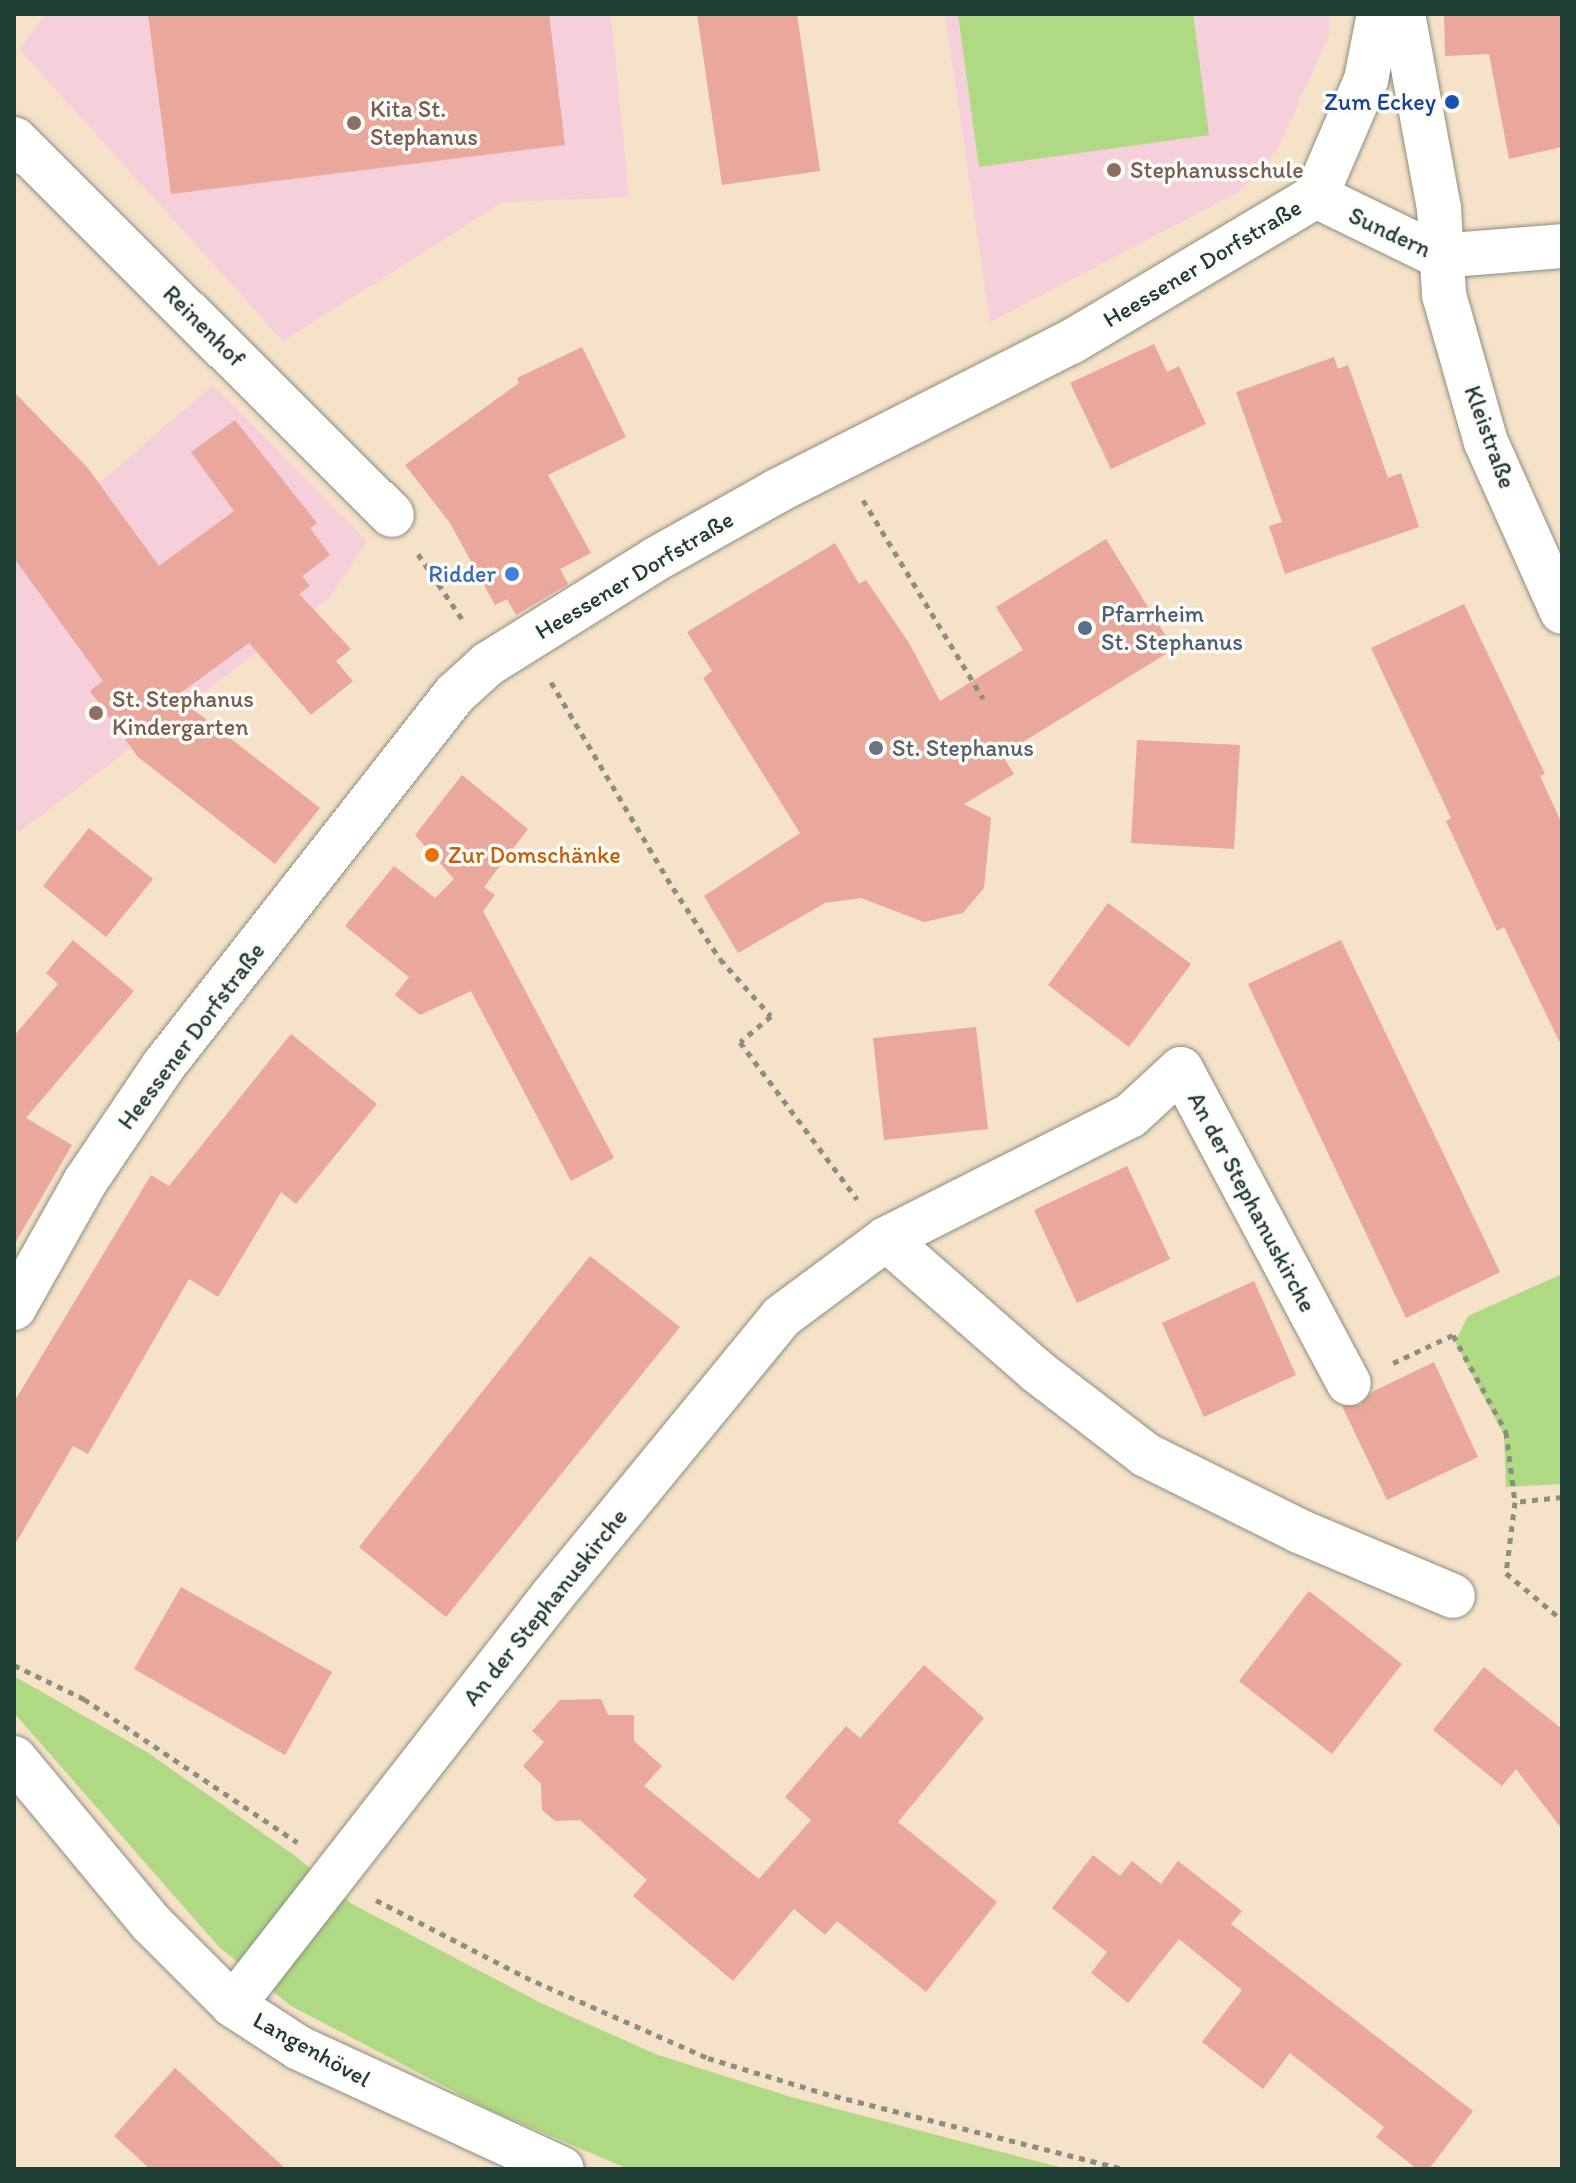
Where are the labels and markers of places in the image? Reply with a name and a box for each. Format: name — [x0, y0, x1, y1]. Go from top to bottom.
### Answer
place label: Zum Eckey — [1324, 88, 1436, 116]
marker: Zum Eckey — [1443, 93, 1461, 111]
place label: Kita St. Stephanus — [370, 95, 478, 151]
marker: Kita St. Stephanus — [345, 114, 363, 132]
place label: Stephanusschule — [1130, 156, 1304, 184]
marker: Stephanusschule — [1105, 161, 1123, 179]
place label: Ridder — [428, 560, 496, 588]
marker: Ridder — [503, 565, 521, 583]
place label: Pfarrheim St. Stephanus — [1101, 600, 1243, 656]
marker: Pfarrheim St. Stephanus — [1076, 619, 1094, 637]
place label: St. Stephanus Kindergarten — [112, 685, 254, 741]
marker: St. Stephanus Kindergarten — [87, 704, 105, 722]
place label: St. Stephanus — [892, 734, 1034, 762]
marker: St. Stephanus — [867, 739, 885, 757]
place label: Zur Domschänke — [448, 841, 622, 869]
marker: Zur Domschänke — [423, 846, 441, 864]

